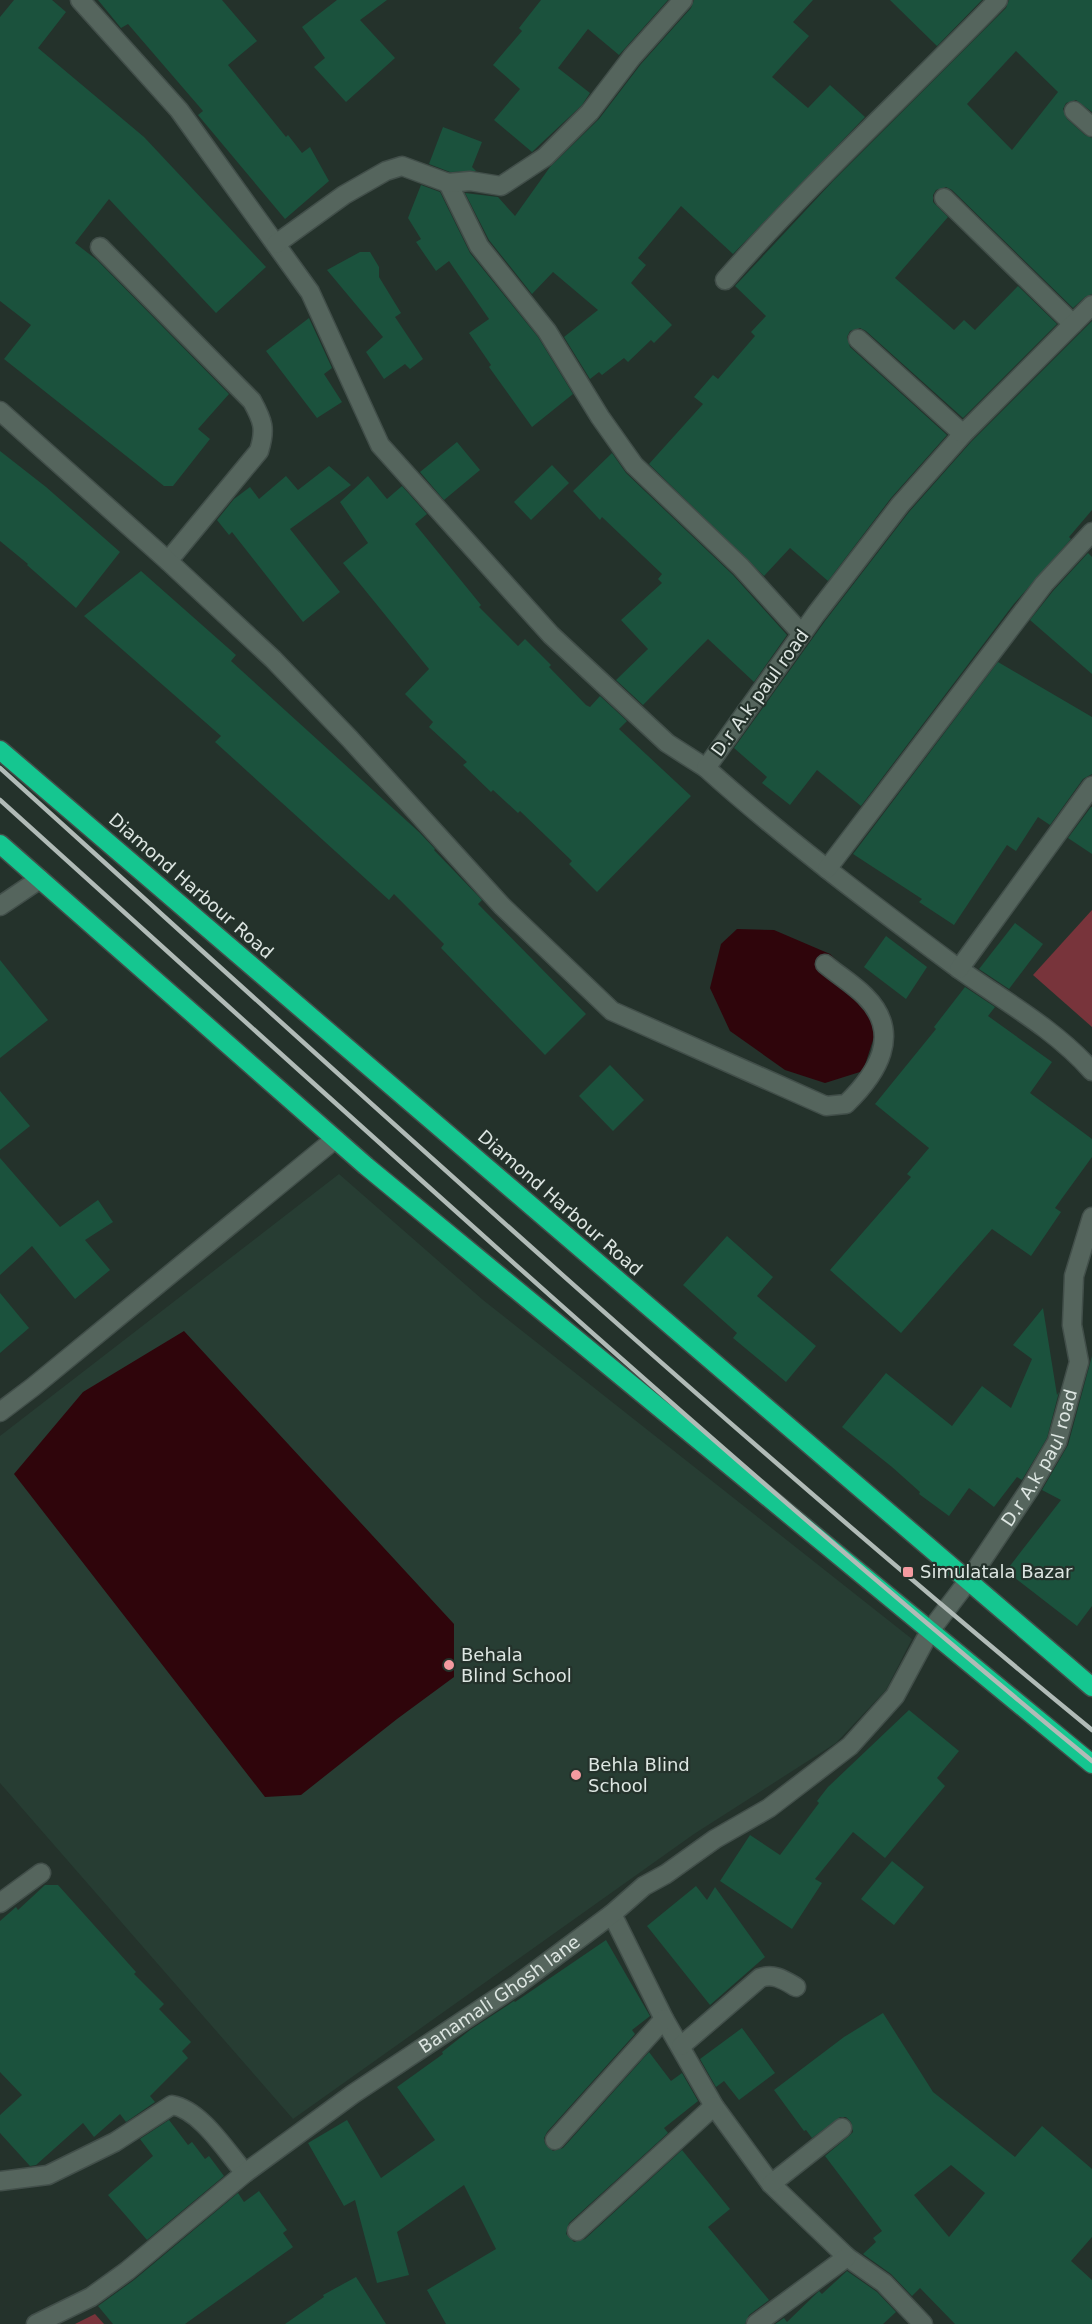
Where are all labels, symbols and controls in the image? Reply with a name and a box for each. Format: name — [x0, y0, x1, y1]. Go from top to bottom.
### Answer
street label: D.r A.k paul road — [707, 625, 813, 760]
street label: Diamond Harbour Road — [105, 808, 278, 963]
street label: Diamond Harbour Road — [474, 1125, 647, 1280]
street label: D.r A.k paul road — [997, 1387, 1081, 1530]
place label: Simulatala Bazar — [920, 1561, 1073, 1582]
marker: Simulatala Bazar — [901, 1565, 915, 1579]
place label: Behala Blind School — [461, 1644, 572, 1686]
marker: Behala Blind School — [442, 1658, 456, 1672]
place label: Behla Blind School — [588, 1754, 690, 1796]
marker: Behla Blind School — [569, 1768, 583, 1782]
street label: Banamali Ghosh lane — [415, 1931, 584, 2057]

